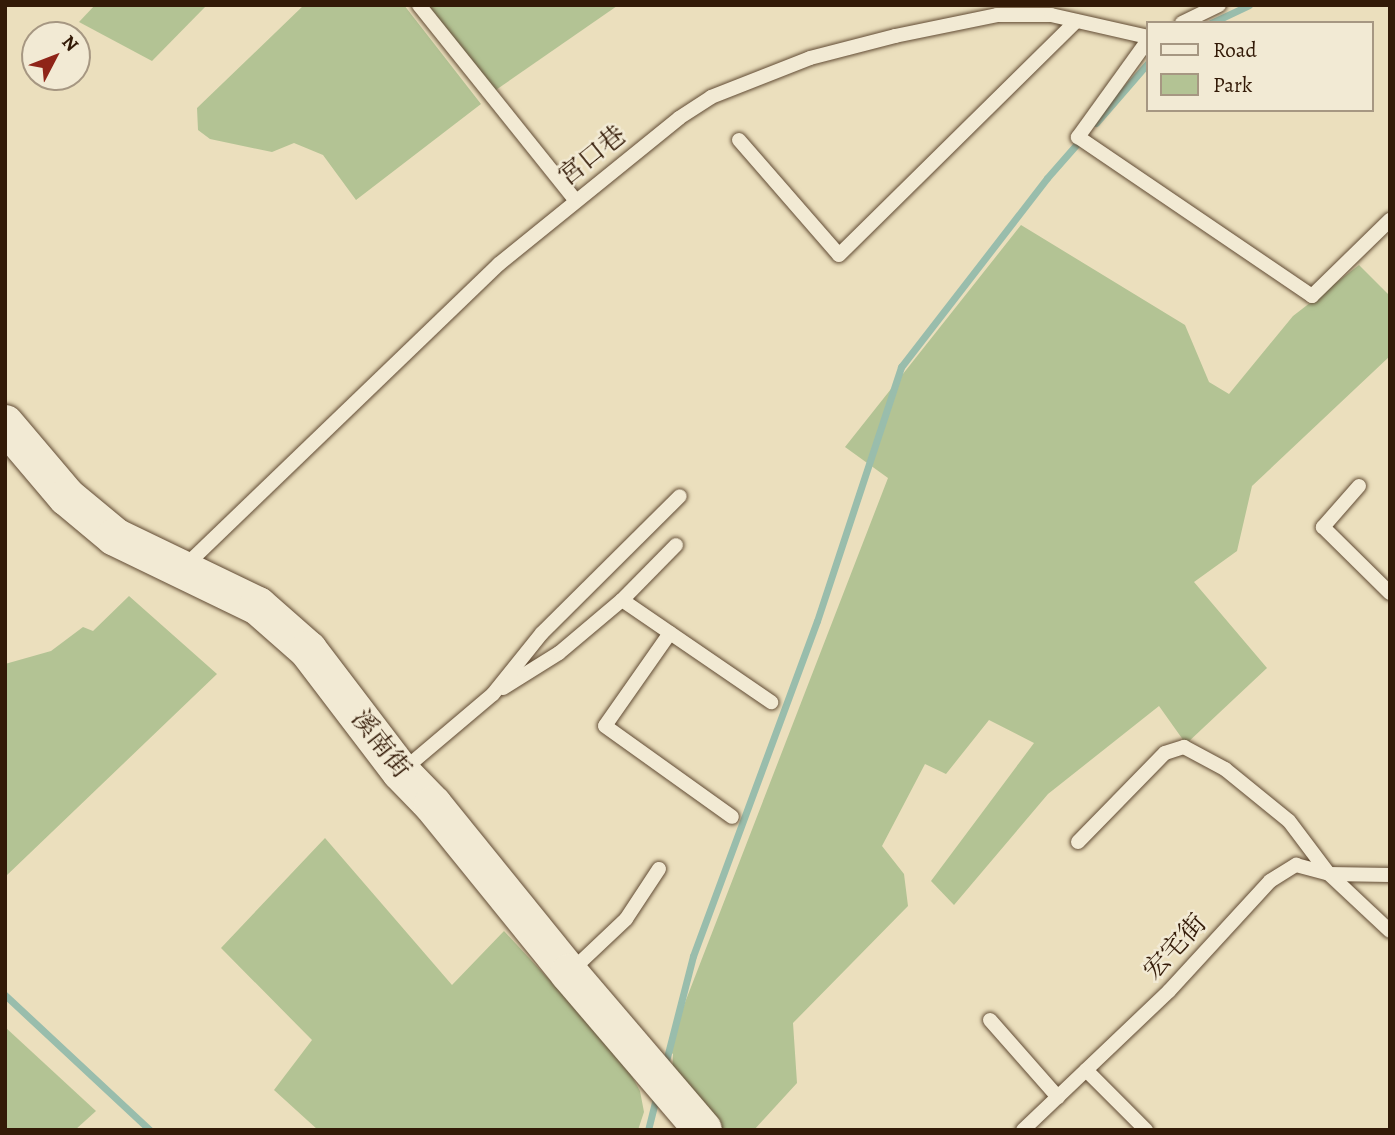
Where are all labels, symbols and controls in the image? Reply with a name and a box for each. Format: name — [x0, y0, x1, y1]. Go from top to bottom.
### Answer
north arrow — [21, 21, 91, 91]
legend — [1146, 21, 1374, 112]
text: N — [56, 29, 84, 57]
text: Road — [1213, 36, 1257, 64]
text: Park — [1213, 71, 1252, 99]
street label: 宮口巷 — [552, 119, 632, 193]
street label: 溪南街 — [345, 704, 417, 784]
street label: 宏宅街 — [1137, 908, 1213, 986]

